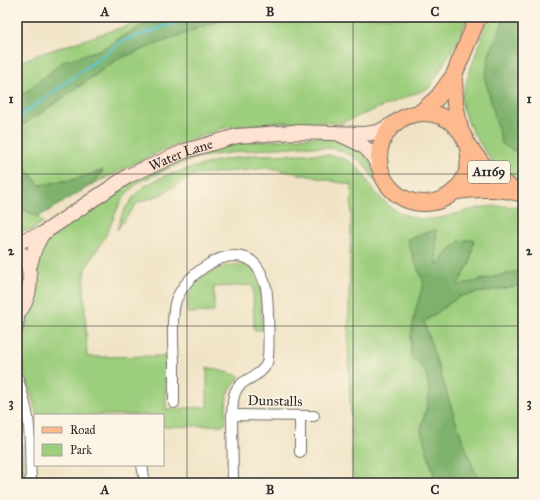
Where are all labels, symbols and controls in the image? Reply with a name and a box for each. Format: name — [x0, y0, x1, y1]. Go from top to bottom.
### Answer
text: A — [100, 4, 110, 20]
text: B — [266, 4, 275, 20]
text: C — [431, 4, 440, 20]
text: 1 — [8, 91, 14, 107]
text: 1 — [526, 91, 532, 107]
street label: Water Lane — [146, 135, 215, 174]
road number: A1169 — [468, 161, 510, 183]
text: 2 — [8, 243, 15, 259]
text: 2 — [526, 243, 533, 259]
street label: Dunstalls — [247, 392, 303, 410]
text: 3 — [8, 395, 14, 411]
text: 3 — [526, 395, 532, 411]
legend — [34, 414, 164, 466]
text: Road — [70, 423, 96, 437]
text: Park — [70, 443, 92, 457]
text: A — [100, 482, 110, 498]
text: B — [266, 482, 275, 498]
text: C — [431, 482, 440, 498]

